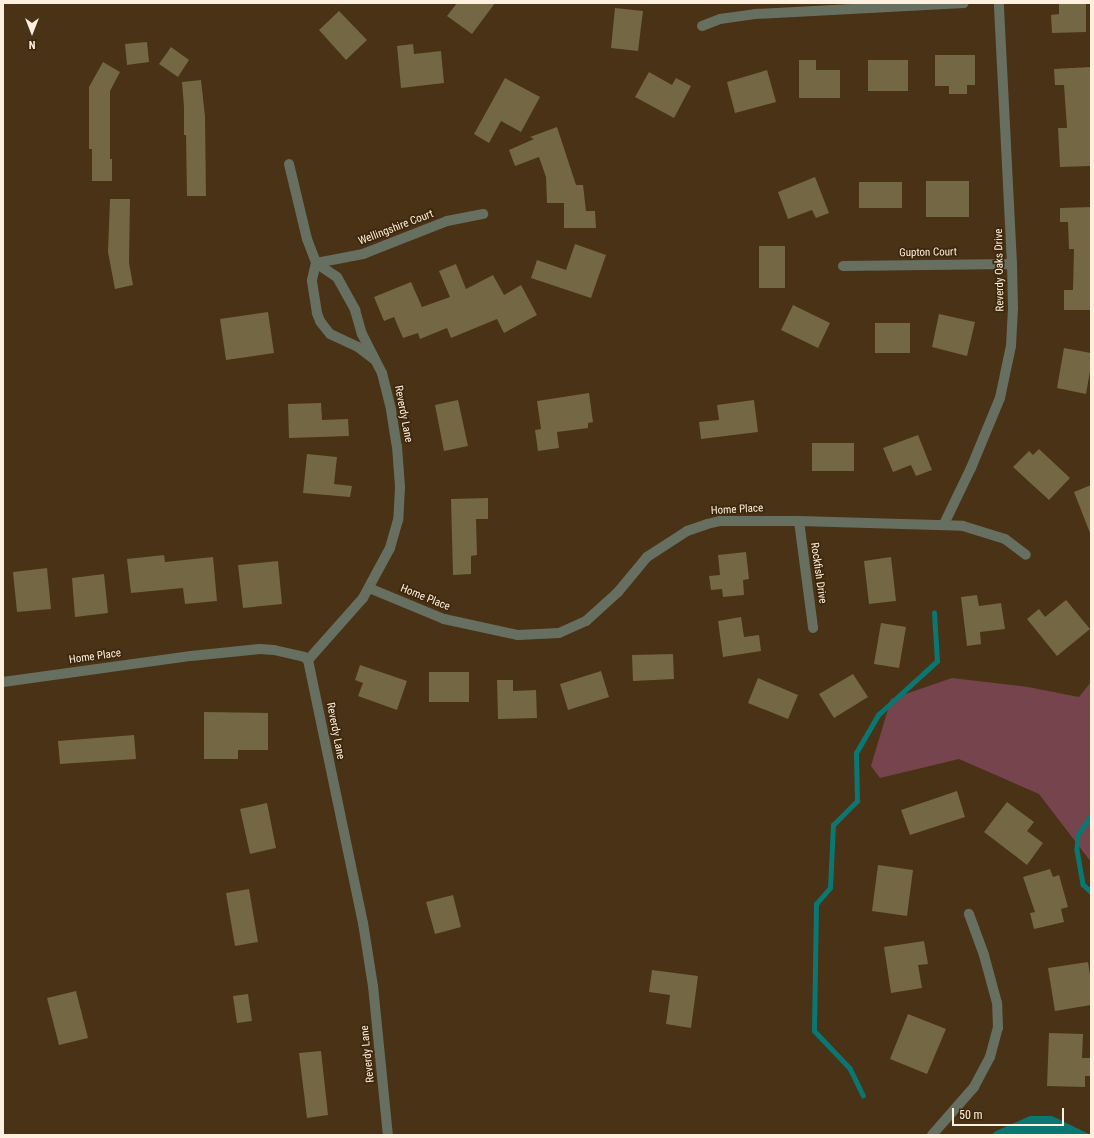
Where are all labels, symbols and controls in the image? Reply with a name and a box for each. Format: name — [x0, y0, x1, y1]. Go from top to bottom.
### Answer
north arrow — [12, 12, 52, 52]
text: N — [29, 38, 35, 51]
street label: Wellingshire Court — [357, 208, 435, 248]
street label: Reverdy Oaks Drive — [993, 228, 1007, 312]
street label: Gupton Court — [899, 246, 957, 260]
street label: Reverdy Lane — [391, 385, 415, 443]
street label: Home Place — [710, 502, 764, 518]
street label: Rockfish Drive — [807, 542, 829, 604]
street label: Home Place — [398, 582, 452, 614]
street label: Home Place — [68, 647, 122, 667]
street label: Reverdy Lane — [323, 702, 347, 760]
street label: Reverdy Lane — [358, 1025, 378, 1083]
scale bar — [954, 1100, 1066, 1126]
text: 50 m — [959, 1108, 983, 1122]

